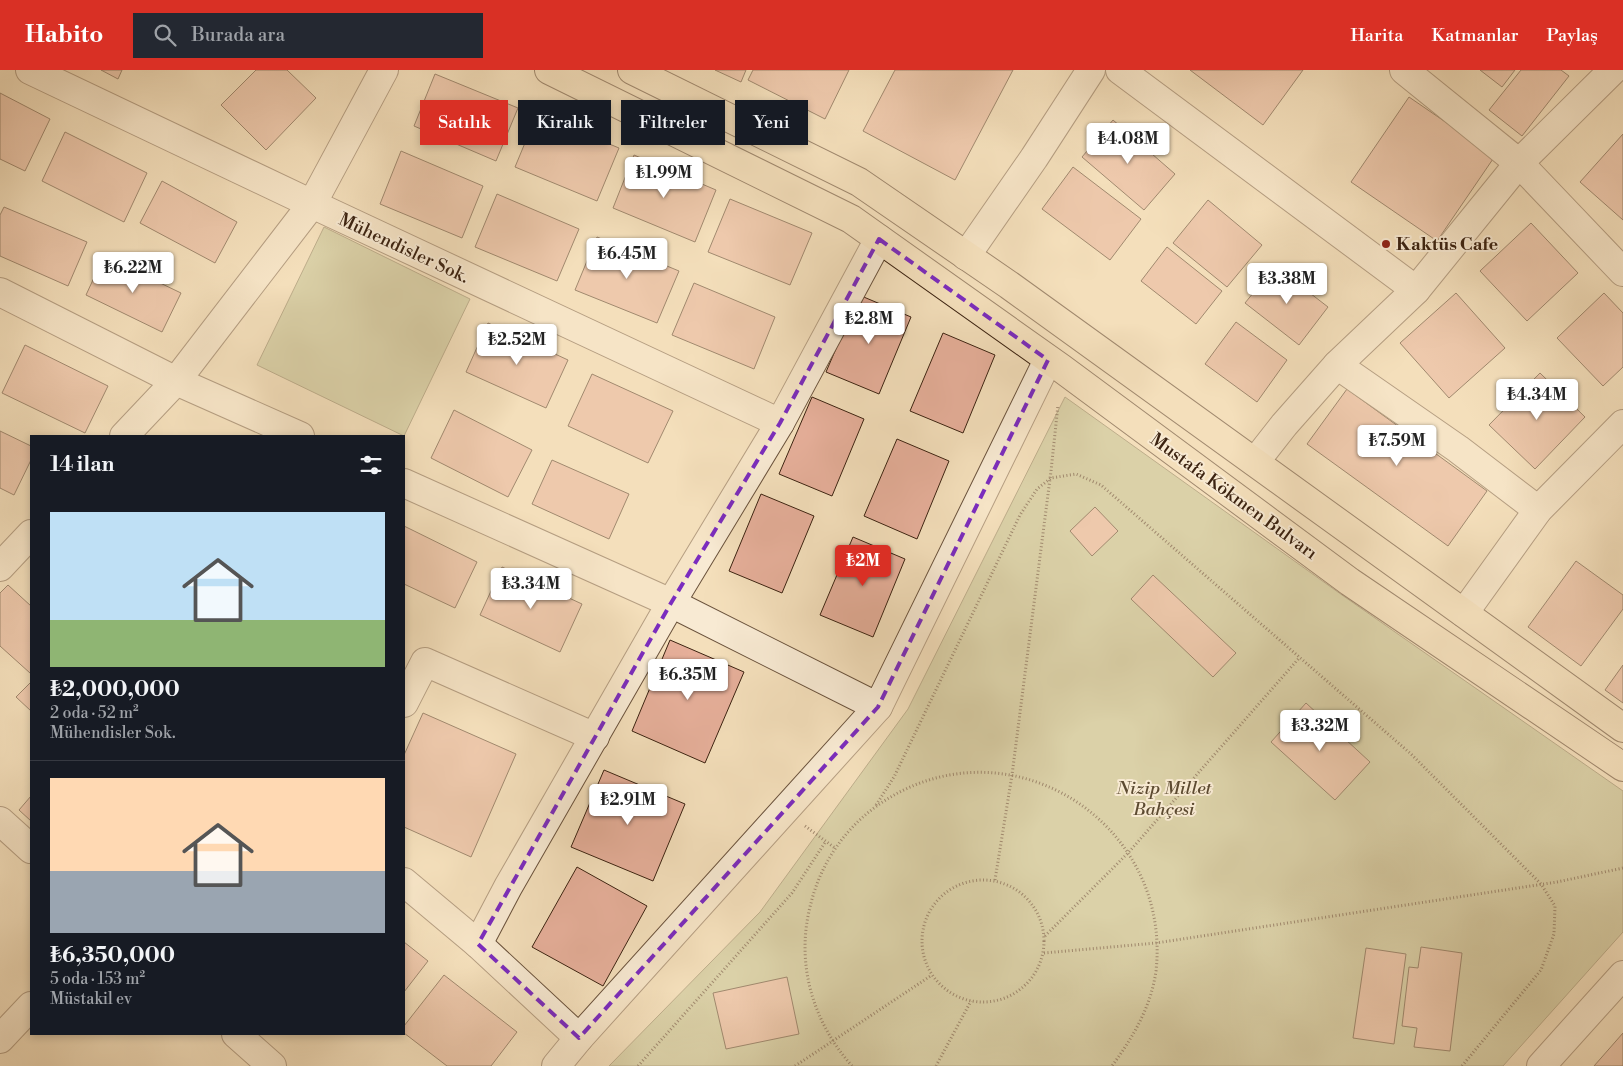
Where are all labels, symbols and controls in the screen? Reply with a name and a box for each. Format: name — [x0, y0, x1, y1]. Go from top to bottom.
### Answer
search box — [133, 13, 483, 58]
text: Habito — [25, 20, 103, 50]
icon: search — [151, 21, 179, 49]
text: Burada ara — [191, 23, 285, 47]
text: Harita — [1350, 24, 1403, 47]
text: Katmanlar — [1431, 24, 1519, 47]
text: Paylaş — [1547, 24, 1598, 47]
chip: Satılık — [420, 100, 508, 145]
chip: Kiralık — [518, 100, 611, 145]
chip: Filtreler — [621, 100, 725, 145]
chip: Yeni — [735, 100, 808, 145]
pin: ₺4.08M — [1087, 122, 1169, 165]
text: ₺4.08M — [1098, 129, 1158, 149]
pin: ₺1.99M — [623, 156, 705, 199]
text: ₺1.99M — [636, 163, 692, 183]
street label: Mühendisler Sok. — [335, 208, 473, 289]
place label: Kaktüs Cafe — [1396, 233, 1498, 256]
pin: ₺6.45M — [586, 238, 668, 280]
marker: Kaktüs Cafe — [1380, 238, 1392, 250]
text: ₺6.45M — [597, 244, 657, 264]
pin: ₺6.22M — [92, 252, 174, 294]
text: ₺6.22M — [104, 258, 162, 278]
pin: ₺3.38M — [1246, 262, 1328, 305]
text: ₺3.38M — [1258, 269, 1316, 289]
pin: ₺2.8M — [834, 302, 904, 345]
text: ₺2.8M — [845, 309, 893, 329]
pin: ₺2.52M — [476, 324, 558, 366]
text: ₺2.52M — [488, 330, 546, 350]
pin: ₺4.34M — [1496, 378, 1578, 421]
text: ₺4.34M — [1507, 385, 1567, 405]
pin: ₺7.59M — [1356, 424, 1438, 467]
street label: Mustafa Kökmen Bulvarı — [1146, 428, 1322, 565]
text: ₺7.59M — [1368, 431, 1426, 451]
icon: filters — [357, 451, 385, 479]
text: 14 ilan — [50, 452, 114, 478]
pin: ₺2M — [839, 544, 887, 587]
icon: home — [173, 545, 263, 635]
text: ₺2M — [846, 551, 880, 571]
pin: ₺3.34M — [490, 568, 572, 610]
text: ₺3.34M — [502, 574, 560, 594]
pin: ₺6.35M — [647, 658, 729, 701]
text: ₺6.35M — [659, 665, 717, 685]
text: ₺2,000,000 — [50, 677, 180, 703]
text: 2 oda · 52 m² — [50, 703, 139, 723]
pin: ₺3.32M — [1279, 710, 1361, 752]
text: ₺3.32M — [1291, 716, 1349, 736]
text: Mühendisler Sok. — [50, 723, 176, 743]
park label: Nizip Millet Bahçesi — [1115, 777, 1213, 821]
pin: ₺2.91M — [587, 784, 669, 826]
text: ₺2.91M — [600, 790, 656, 810]
icon: home — [173, 810, 263, 900]
text: ₺6,350,000 — [50, 943, 175, 969]
text: 5 oda · 153 m² — [50, 969, 145, 989]
text: Müstakil ev — [50, 989, 132, 1009]

